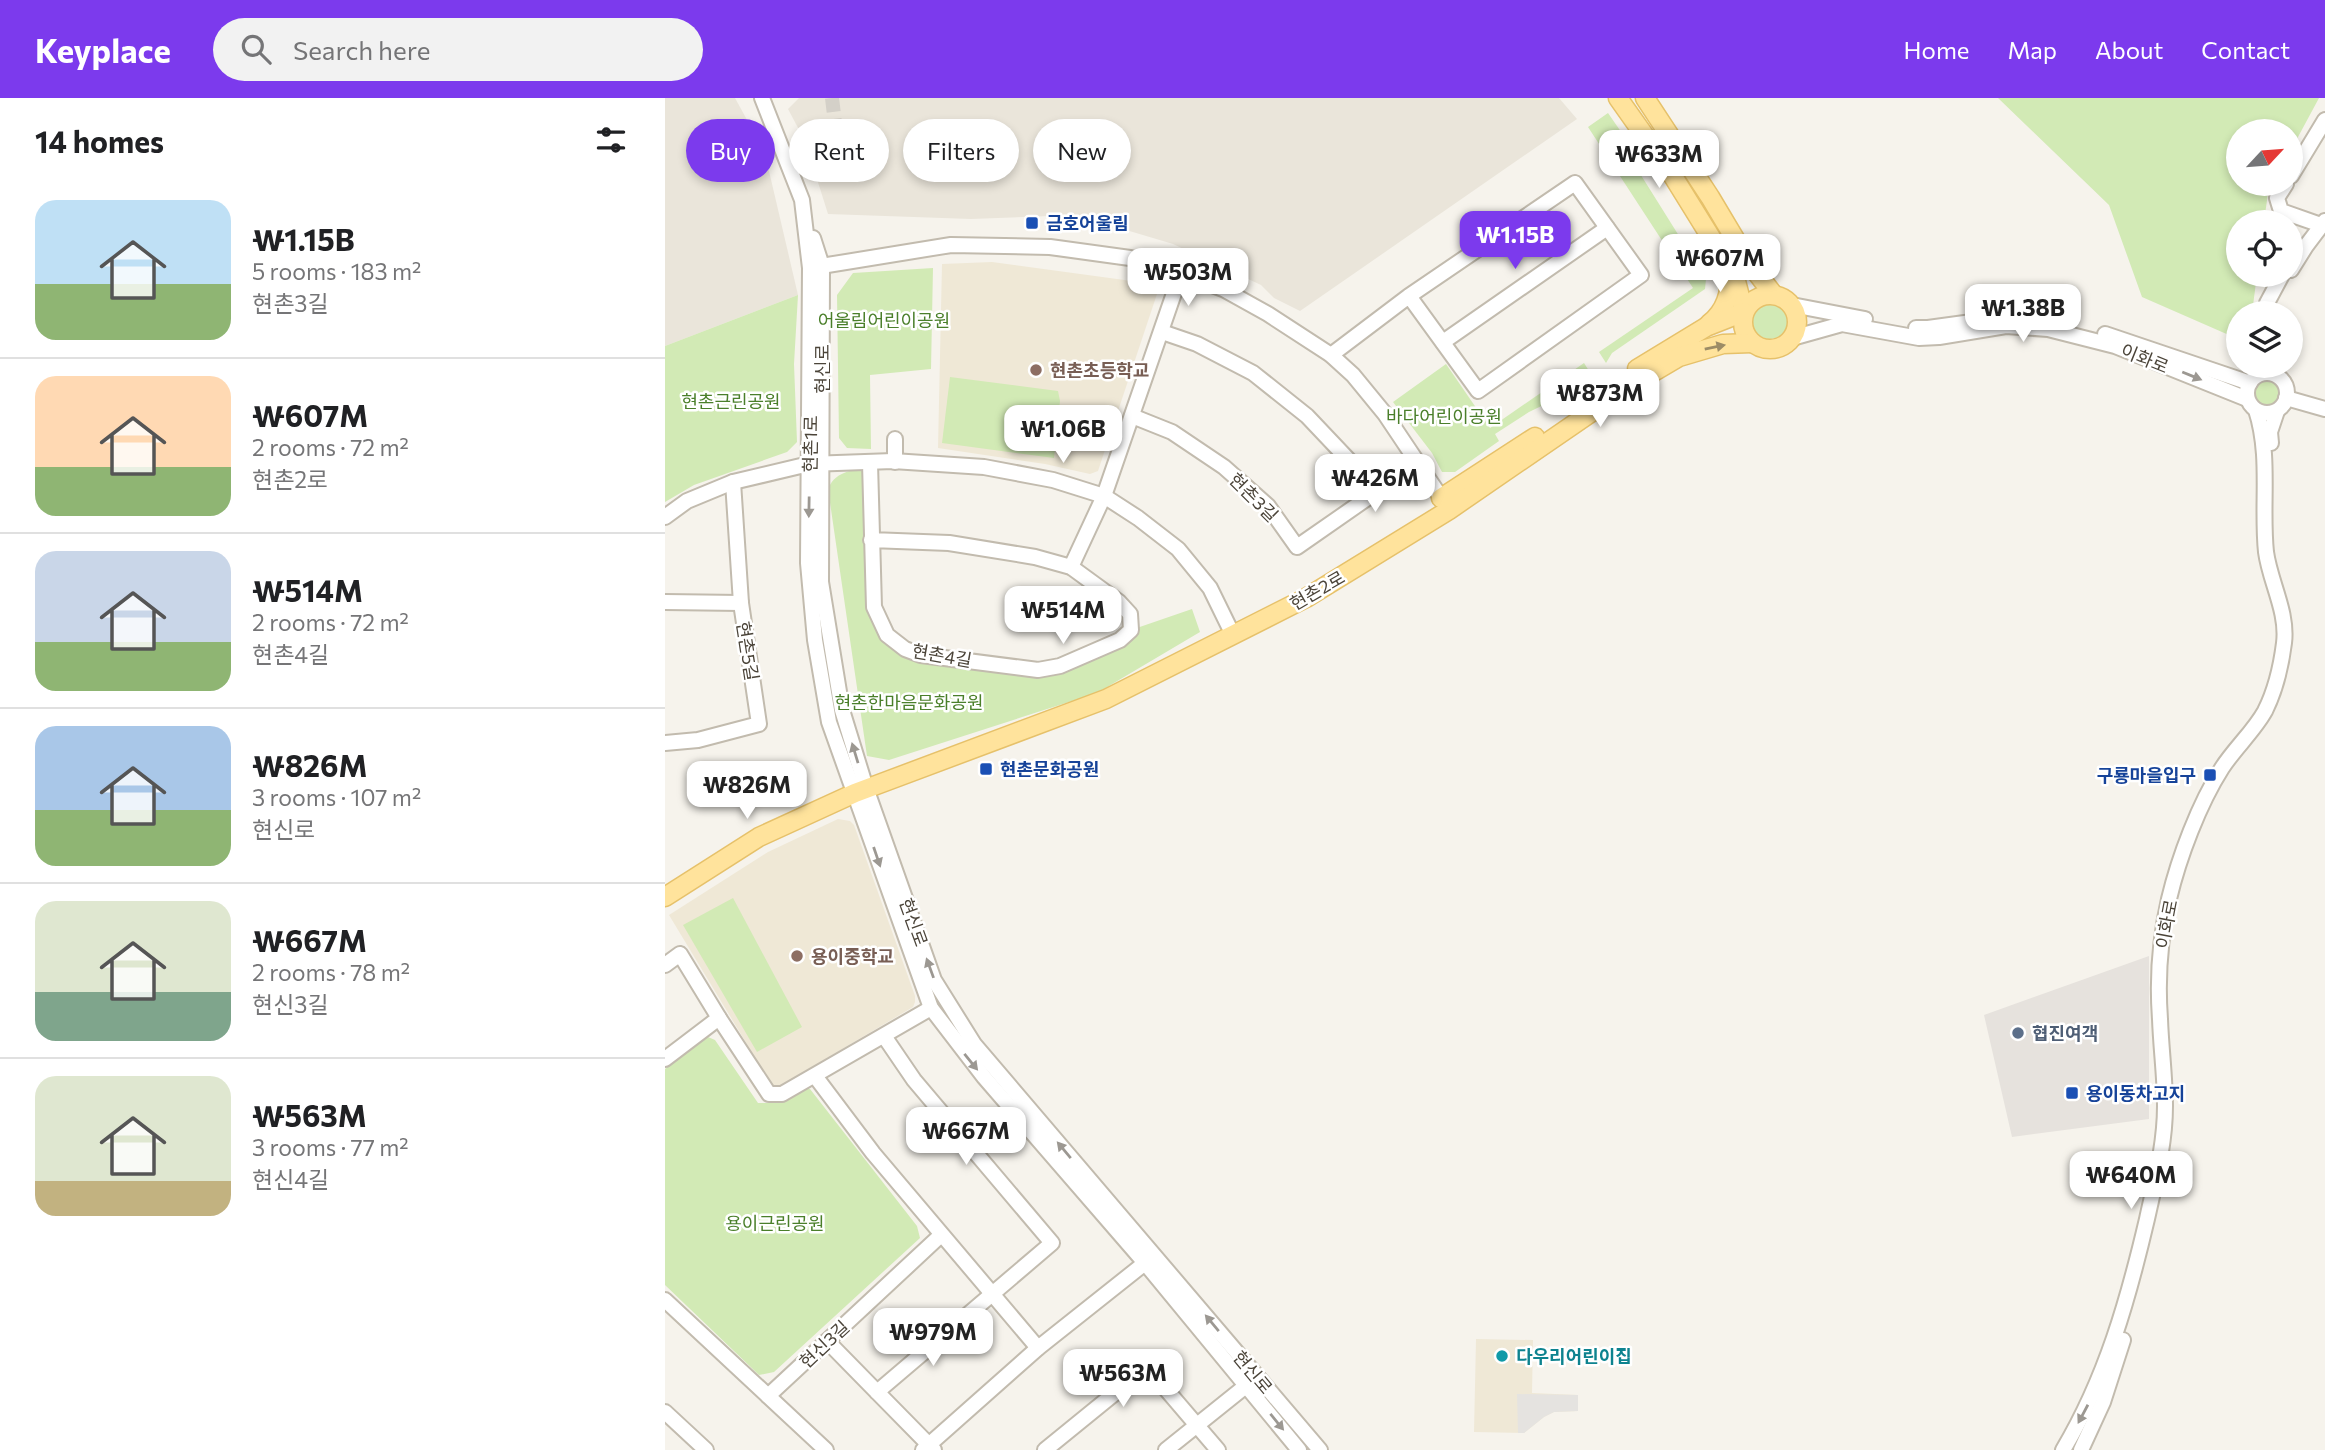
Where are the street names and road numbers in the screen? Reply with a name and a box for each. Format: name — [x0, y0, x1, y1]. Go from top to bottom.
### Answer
street label: 이화로 — [2118, 338, 2172, 378]
street label: 현신로 — [811, 344, 833, 394]
street label: 현촌1로 — [799, 415, 821, 473]
street label: 현촌3길 — [1225, 468, 1283, 526]
street label: 현촌2로 — [1286, 566, 1348, 614]
street label: 현촌5길 — [732, 620, 764, 682]
street label: 현촌4길 — [910, 639, 974, 671]
street label: 현신로 — [895, 895, 933, 949]
street label: 이화로 — [2150, 898, 2182, 950]
street label: 현신3길 — [795, 1316, 853, 1372]
street label: 현신로 — [1229, 1346, 1277, 1398]

